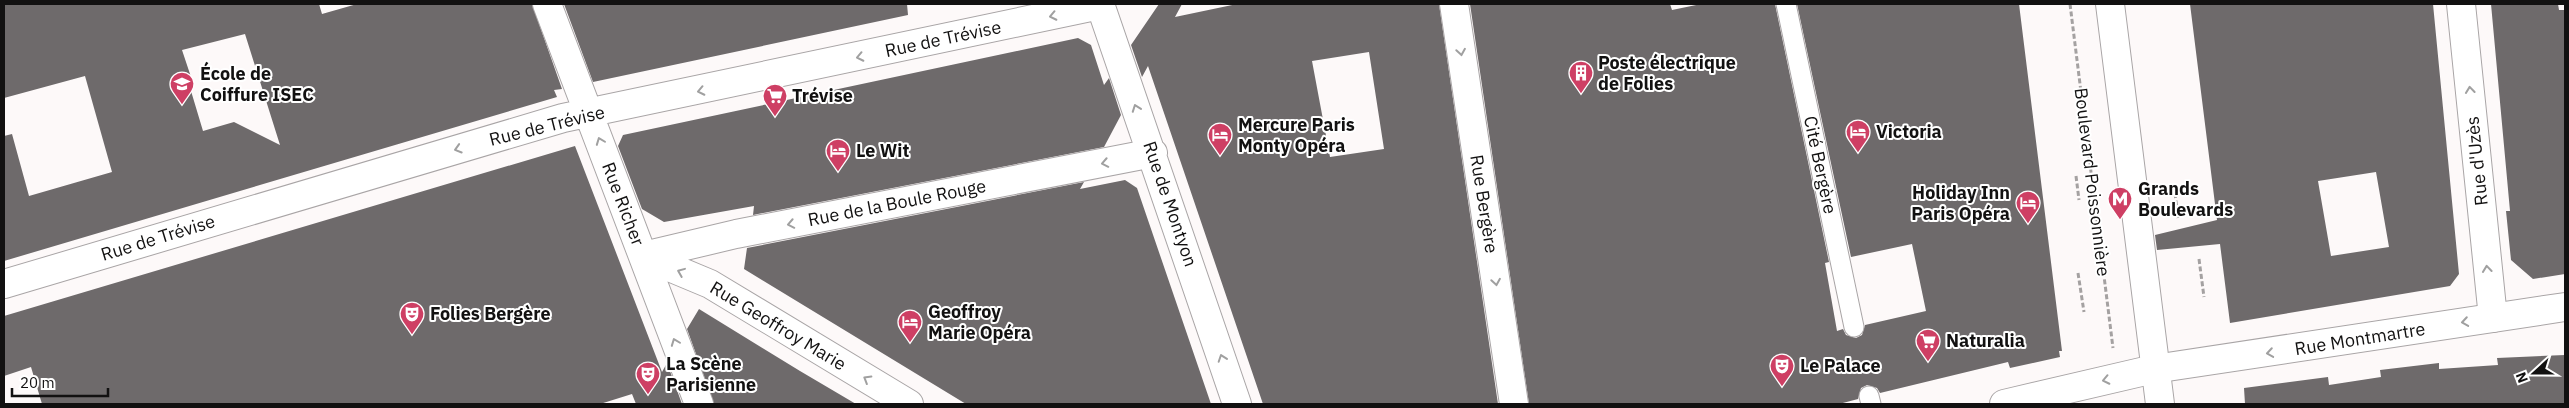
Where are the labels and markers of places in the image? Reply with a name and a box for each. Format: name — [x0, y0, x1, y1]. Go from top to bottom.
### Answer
place label: Poste électrique de Folies — [1598, 51, 1736, 95]
building icon: Poste électrique de Folies — [1568, 60, 1594, 94]
place label: École de Coiffure ISEC — [200, 61, 314, 106]
school or university icon: École de Coiffure ISEC — [169, 71, 195, 105]
supermarket icon: Trévise — [762, 83, 788, 117]
place label: Trévise — [792, 84, 853, 107]
place label: Mercure Paris Monty Opéra — [1238, 113, 1355, 157]
hotel icon: Victoria — [1845, 119, 1871, 153]
place label: Victoria — [1876, 120, 1942, 143]
hotel icon: Mercure Paris Monty Opéra — [1207, 122, 1233, 156]
hotel icon: Le Wit — [825, 138, 851, 172]
place label: Le Wit — [856, 139, 909, 162]
place label: Grands Boulevards — [2138, 177, 2233, 221]
place label: Holiday Inn Paris Opéra — [1911, 181, 2010, 225]
metro station icon: Grands Boulevards — [2107, 186, 2133, 220]
hotel icon: Holiday Inn Paris Opéra — [2015, 190, 2041, 224]
place label: Geoffroy Marie Opéra — [928, 300, 1031, 344]
theatre icon: Folies Bergère — [399, 301, 425, 335]
place label: Folies Bergère — [430, 302, 551, 325]
hotel icon: Geoffroy Marie Opéra — [897, 309, 923, 343]
supermarket icon: Naturalia — [1915, 328, 1941, 362]
place label: Naturalia — [1946, 329, 2025, 352]
place label: La Scène Parisienne — [666, 352, 756, 396]
theatre icon: Le Palace — [1769, 353, 1795, 387]
place label: Le Palace — [1800, 354, 1881, 377]
theatre icon: La Scène Parisienne — [635, 361, 661, 395]

